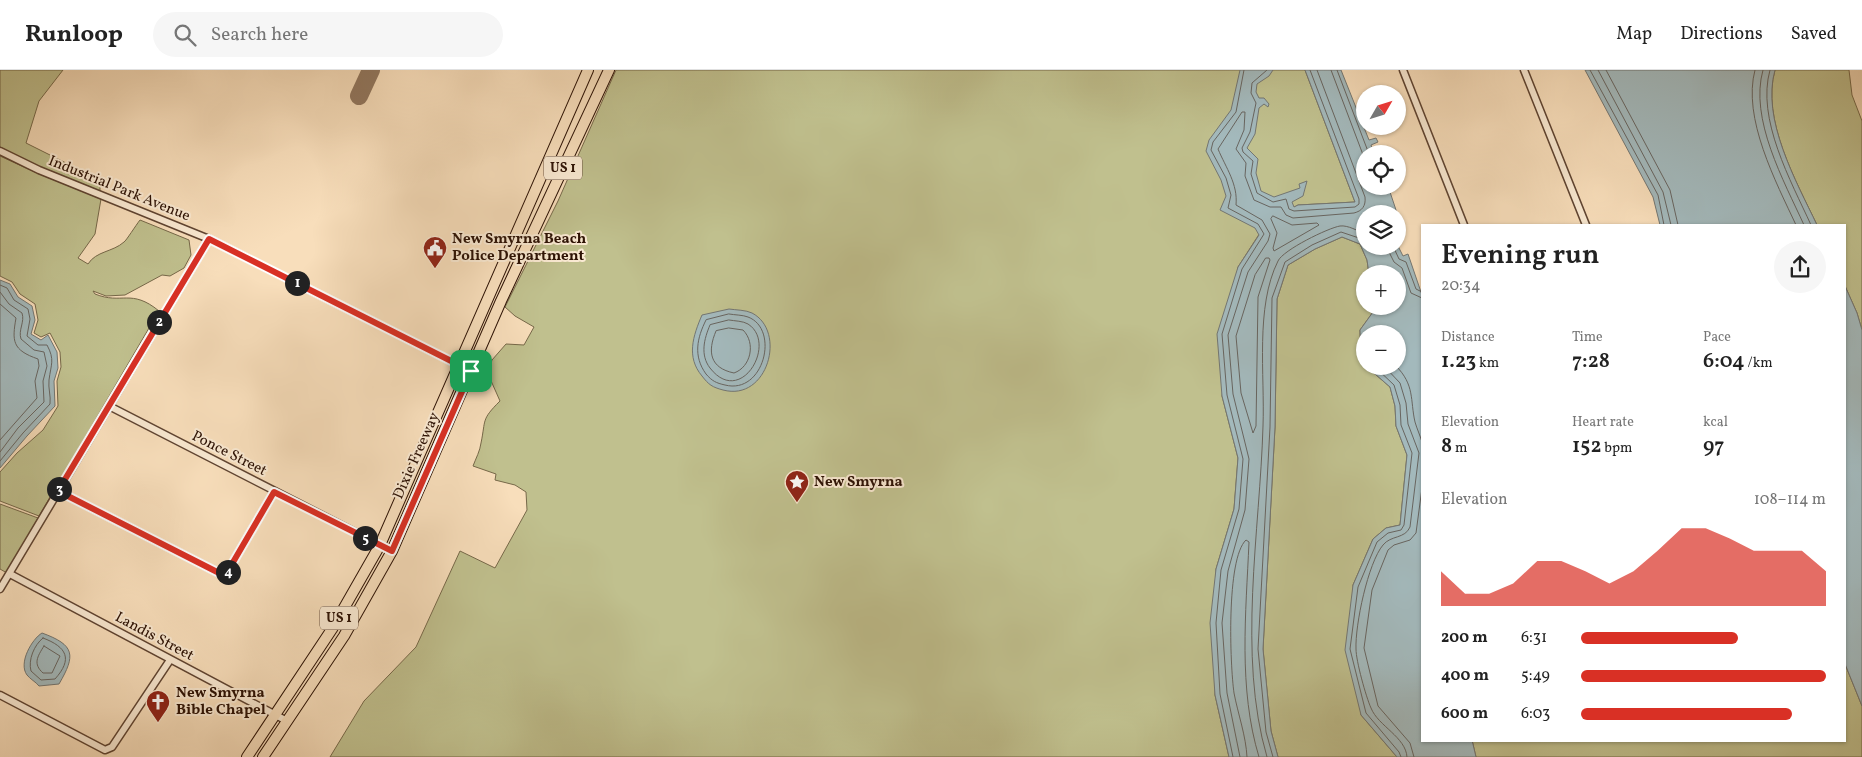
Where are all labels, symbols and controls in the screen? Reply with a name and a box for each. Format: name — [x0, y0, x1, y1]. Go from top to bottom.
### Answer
search box — [153, 12, 503, 57]
text: Runloop — [25, 18, 123, 52]
icon: search — [171, 21, 199, 49]
text: Search here — [211, 22, 308, 48]
text: Map — [1616, 22, 1652, 47]
text: Directions — [1680, 22, 1763, 47]
text: Saved — [1791, 22, 1837, 47]
north arrow — [1356, 85, 1406, 135]
map controls — [1356, 85, 1406, 375]
button: locate — [1356, 145, 1406, 195]
street label: Industrial Park Avenue — [45, 151, 193, 227]
road number: US 1 — [544, 156, 582, 180]
button: layers — [1356, 205, 1406, 255]
place label: New Smyrna Beach Police Department — [452, 229, 586, 267]
public building icon: New Smyrna Beach Police Department — [422, 235, 448, 269]
text: Evening run — [1441, 236, 1600, 275]
button: share — [1774, 241, 1826, 293]
button: + — [1356, 265, 1406, 315]
pin: 1 — [284, 270, 310, 296]
text: 1 — [295, 274, 300, 293]
text: 20:34 — [1441, 275, 1481, 297]
pin: 2 — [146, 310, 172, 334]
text: 2 — [156, 313, 163, 332]
button: − — [1356, 325, 1406, 375]
text: Distance — [1441, 328, 1495, 347]
text: Time — [1572, 328, 1603, 347]
text: Pace — [1703, 328, 1731, 347]
text: 1.23 — [1441, 347, 1476, 376]
text: 7:28 — [1572, 347, 1610, 376]
text: 6:04 — [1703, 347, 1745, 376]
pin — [450, 350, 492, 392]
text: km — [1476, 354, 1499, 373]
text: /km — [1745, 354, 1773, 373]
icon: arrive — [457, 357, 485, 385]
street label: Dixie Freeway — [388, 409, 446, 503]
text: Elevation — [1441, 413, 1499, 432]
text: Heart rate — [1572, 413, 1634, 432]
text: kcal — [1703, 413, 1728, 432]
street label: Ponce Street — [188, 426, 270, 482]
text: 8 — [1441, 432, 1452, 461]
text: 152 — [1572, 432, 1601, 461]
text: 97 — [1703, 432, 1724, 461]
text: m — [1452, 439, 1467, 458]
text: bpm — [1601, 439, 1632, 458]
place icon: New Smyrna — [784, 469, 810, 503]
place label: New Smyrna — [814, 472, 903, 493]
pin: 3 — [46, 476, 72, 502]
text: 3 — [56, 480, 63, 499]
text: Elevation — [1441, 489, 1508, 511]
text: 108–114 m — [1754, 489, 1826, 511]
pin: 5 — [352, 526, 378, 550]
text: 5 — [362, 529, 369, 548]
pin: 4 — [216, 560, 240, 584]
text: 4 — [224, 563, 233, 582]
road number: US 1 — [320, 606, 358, 630]
street label: Landis Street — [111, 607, 197, 667]
text: 200 m — [1441, 627, 1488, 649]
text: 6:31 — [1521, 627, 1547, 649]
text: 400 m — [1441, 665, 1489, 687]
text: 5:49 — [1521, 665, 1550, 687]
place label: New Smyrna Bible Chapel — [176, 683, 266, 721]
church icon: New Smyrna Bible Chapel — [145, 689, 171, 723]
text: 600 m — [1441, 703, 1488, 725]
text: 6:03 — [1521, 703, 1550, 725]

